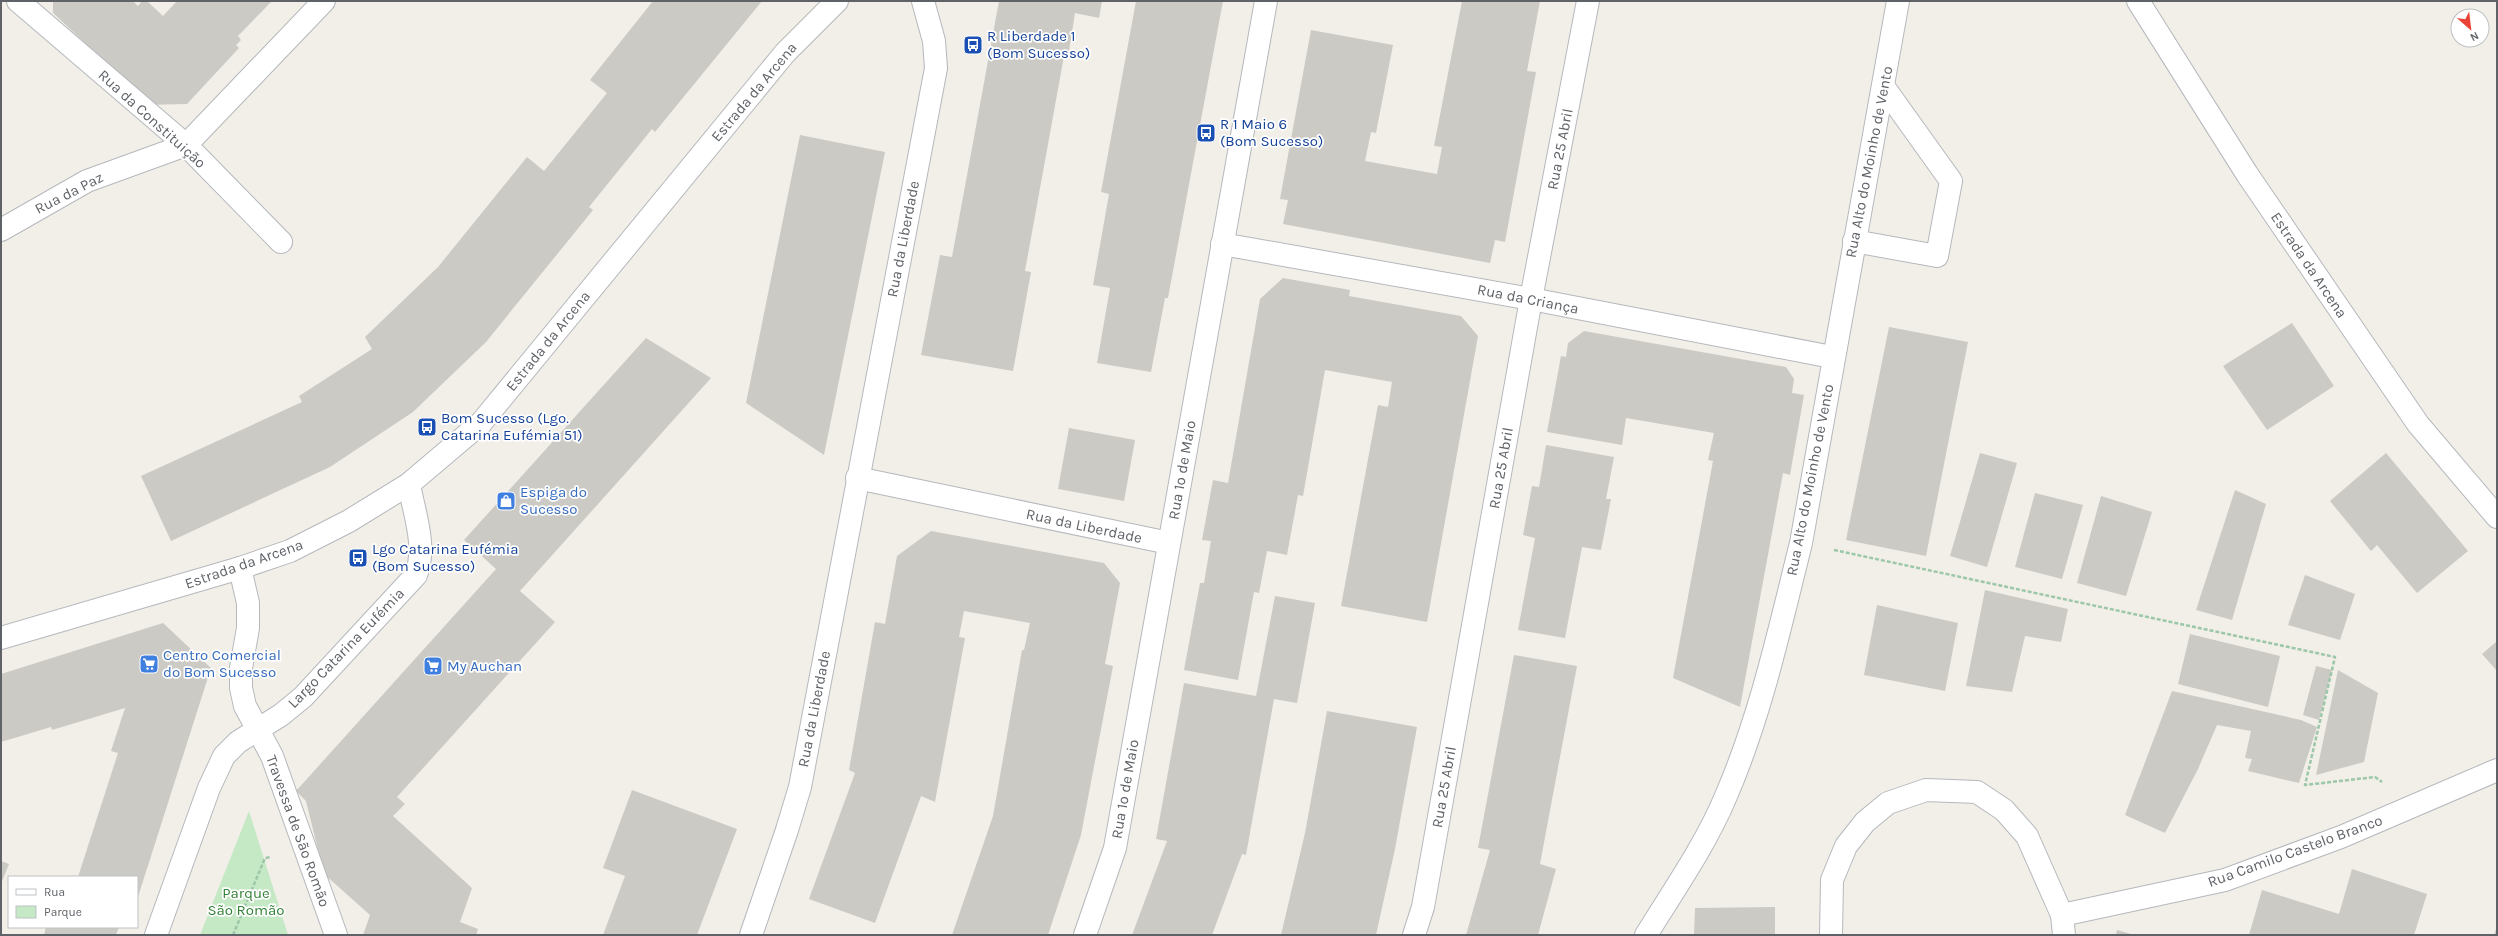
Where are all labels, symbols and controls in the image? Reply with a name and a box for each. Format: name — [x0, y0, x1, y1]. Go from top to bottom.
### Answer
north arrow — [2450, 8, 2490, 48]
place label: R Liberdade 1 (Bom Sucesso) — [987, 27, 1090, 62]
text: N — [2468, 29, 2481, 44]
bus stop icon: R Liberdade 1 (Bom Sucesso) — [962, 34, 984, 56]
street label: Estrada da Arcena — [707, 39, 801, 145]
street label: Rua Alto do Moinho de Vento — [1842, 65, 1896, 259]
street label: Rua da Constituição — [94, 66, 210, 172]
street label: Rua 25 Abril — [1543, 107, 1577, 191]
place label: R 1 Maio 6 (Bom Sucesso) — [1220, 115, 1323, 150]
bus stop icon: R 1 Maio 6 (Bom Sucesso) — [1195, 122, 1217, 144]
street label: Rua da Paz — [32, 168, 106, 218]
street label: Rua da Liberdade — [883, 179, 923, 299]
street label: Estrada da Arcena — [2267, 209, 2351, 321]
street label: Rua da Criança — [1476, 280, 1580, 318]
street label: Estrada da Arcena — [502, 287, 594, 395]
street label: Rua Alto do Moinho de Vento — [1783, 383, 1837, 577]
place label: Bom Sucesso (Lgo. Catarina Eufémia 51) — [441, 409, 583, 444]
bus stop icon: Bom Sucesso (Lgo. Catarina Eufémia 51) — [416, 416, 438, 438]
street label: Rua 1º de Maio — [1164, 419, 1200, 521]
street label: Rua 25 Abril — [1485, 426, 1517, 510]
place label: Espiga do Sucesso — [520, 483, 587, 518]
shop icon: Espiga do Sucesso — [495, 490, 517, 512]
street label: Rua da Liberdade — [1024, 505, 1144, 547]
street label: Estrada da Arcena — [183, 535, 305, 593]
place label: Lgo Catarina Eufémia (Bom Sucesso) — [372, 540, 518, 575]
bus stop icon: Lgo Catarina Eufémia (Bom Sucesso) — [347, 547, 369, 569]
street label: Largo Catarina Eufémia — [284, 584, 408, 712]
place label: Centro Comercial do Bom Sucesso — [163, 646, 281, 681]
street label: Rua da Liberdade — [794, 649, 834, 769]
supermarket icon: Centro Comercial do Bom Sucesso — [138, 653, 160, 675]
supermarket icon: My Auchan — [422, 655, 444, 677]
place label: My Auchan — [447, 657, 522, 675]
street label: Rua 1º de Maio — [1107, 738, 1143, 840]
street label: Rua 25 Abril — [1428, 745, 1460, 829]
street label: Travessa de São Romão — [262, 753, 334, 909]
street label: Rua Camilo Castelo Branco — [2205, 811, 2385, 891]
legend — [8, 876, 138, 928]
park label: Parque São Romão — [208, 884, 284, 919]
text: Rua — [44, 885, 65, 899]
text: Parque — [44, 905, 82, 919]

